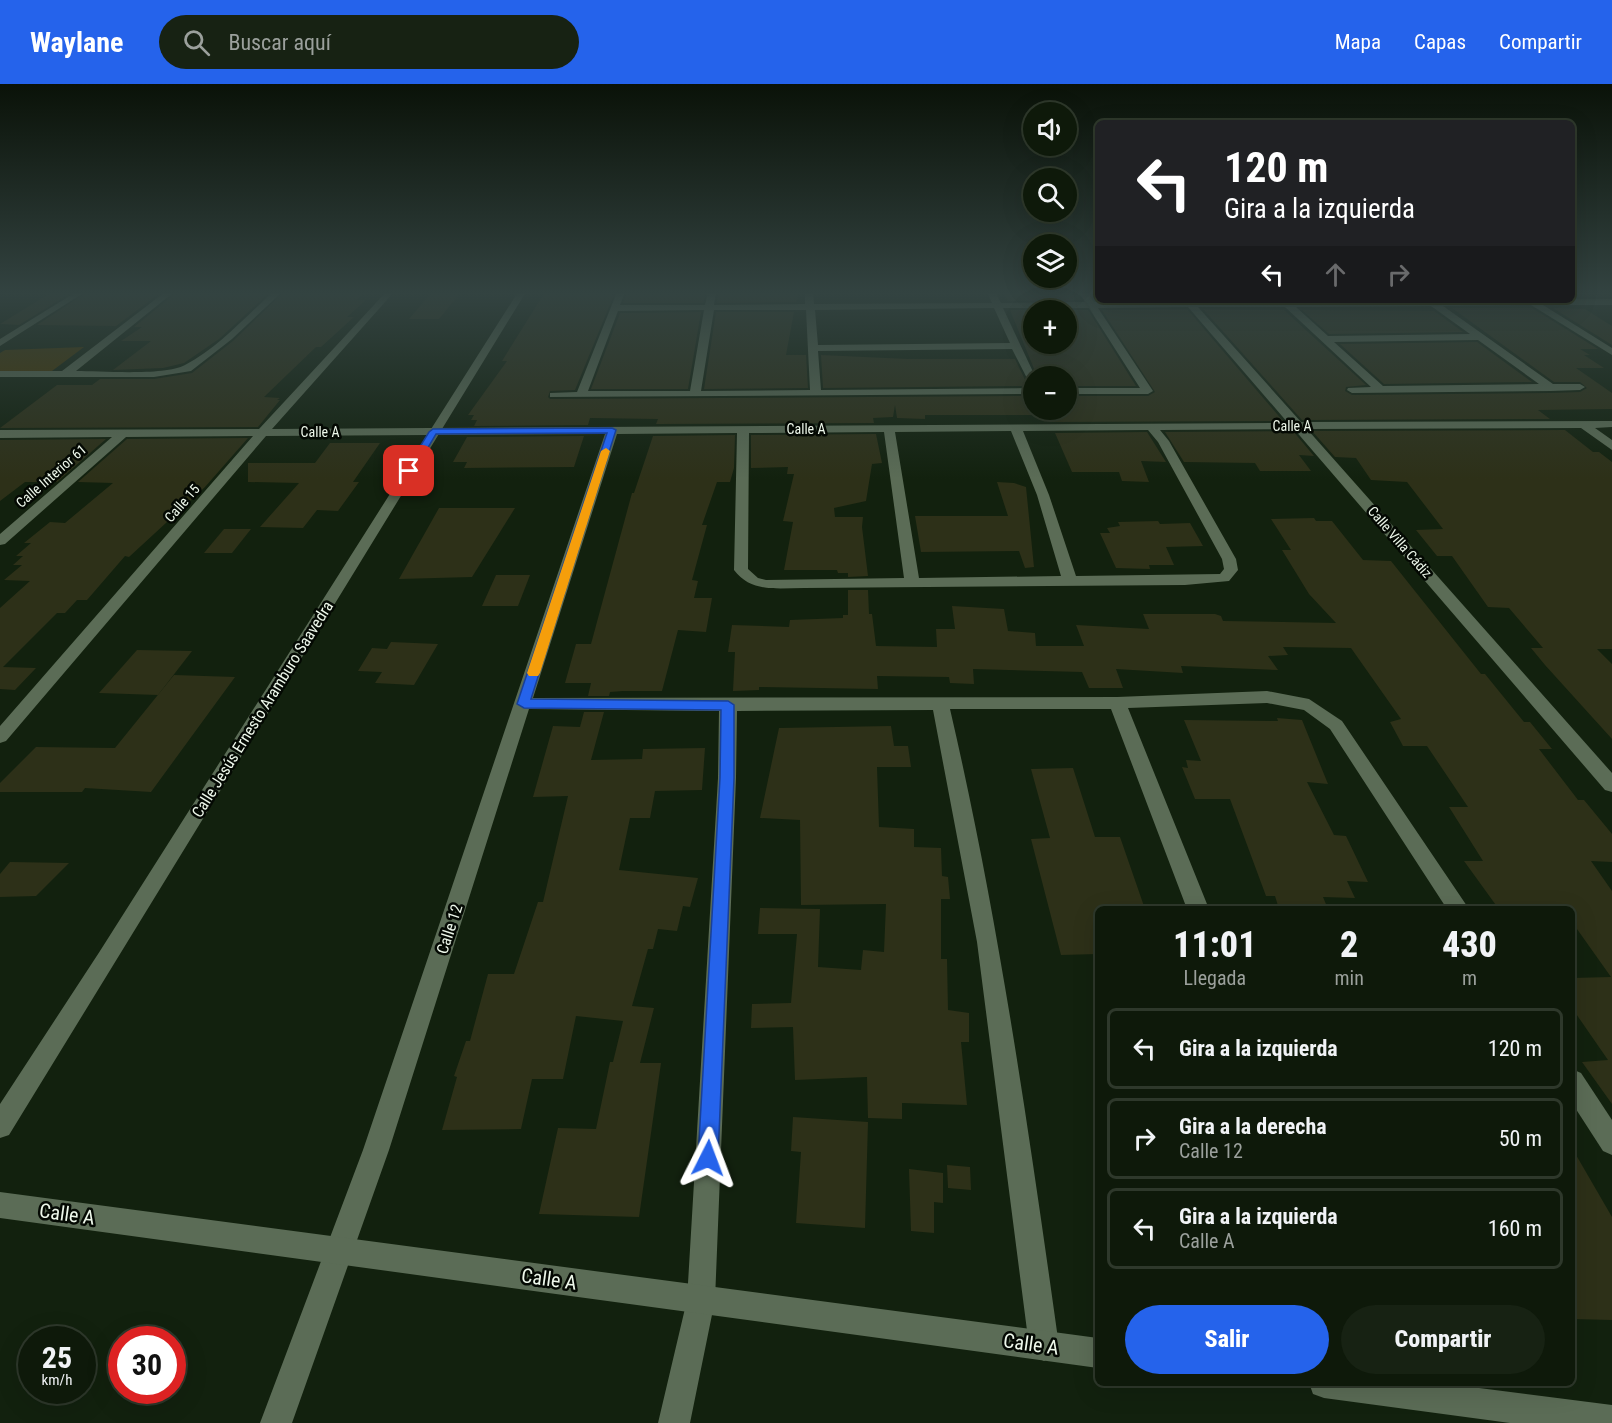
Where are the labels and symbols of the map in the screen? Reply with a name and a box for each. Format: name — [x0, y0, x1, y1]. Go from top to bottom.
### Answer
street label: Calle A — [1273, 418, 1311, 434]
street label: Calle A — [787, 421, 825, 437]
street label: Calle A — [301, 424, 339, 440]
street label: Calle Interior 61 — [13, 441, 89, 511]
pin — [383, 445, 434, 496]
street label: Calle 15 — [161, 481, 203, 525]
street label: Calle Villa Cádiz — [1365, 503, 1435, 581]
street label: Calle Jesús Ernesto Aramburo Saavedra — [188, 598, 337, 821]
street label: Calle 12 — [433, 902, 466, 956]
position arrow — [676, 1126, 740, 1190]
street label: Calle A — [38, 1198, 97, 1230]
street label: Calle A — [520, 1263, 579, 1295]
speed limit sign: 30 — [108, 1326, 186, 1404]
street label: Calle A — [1002, 1328, 1061, 1360]

